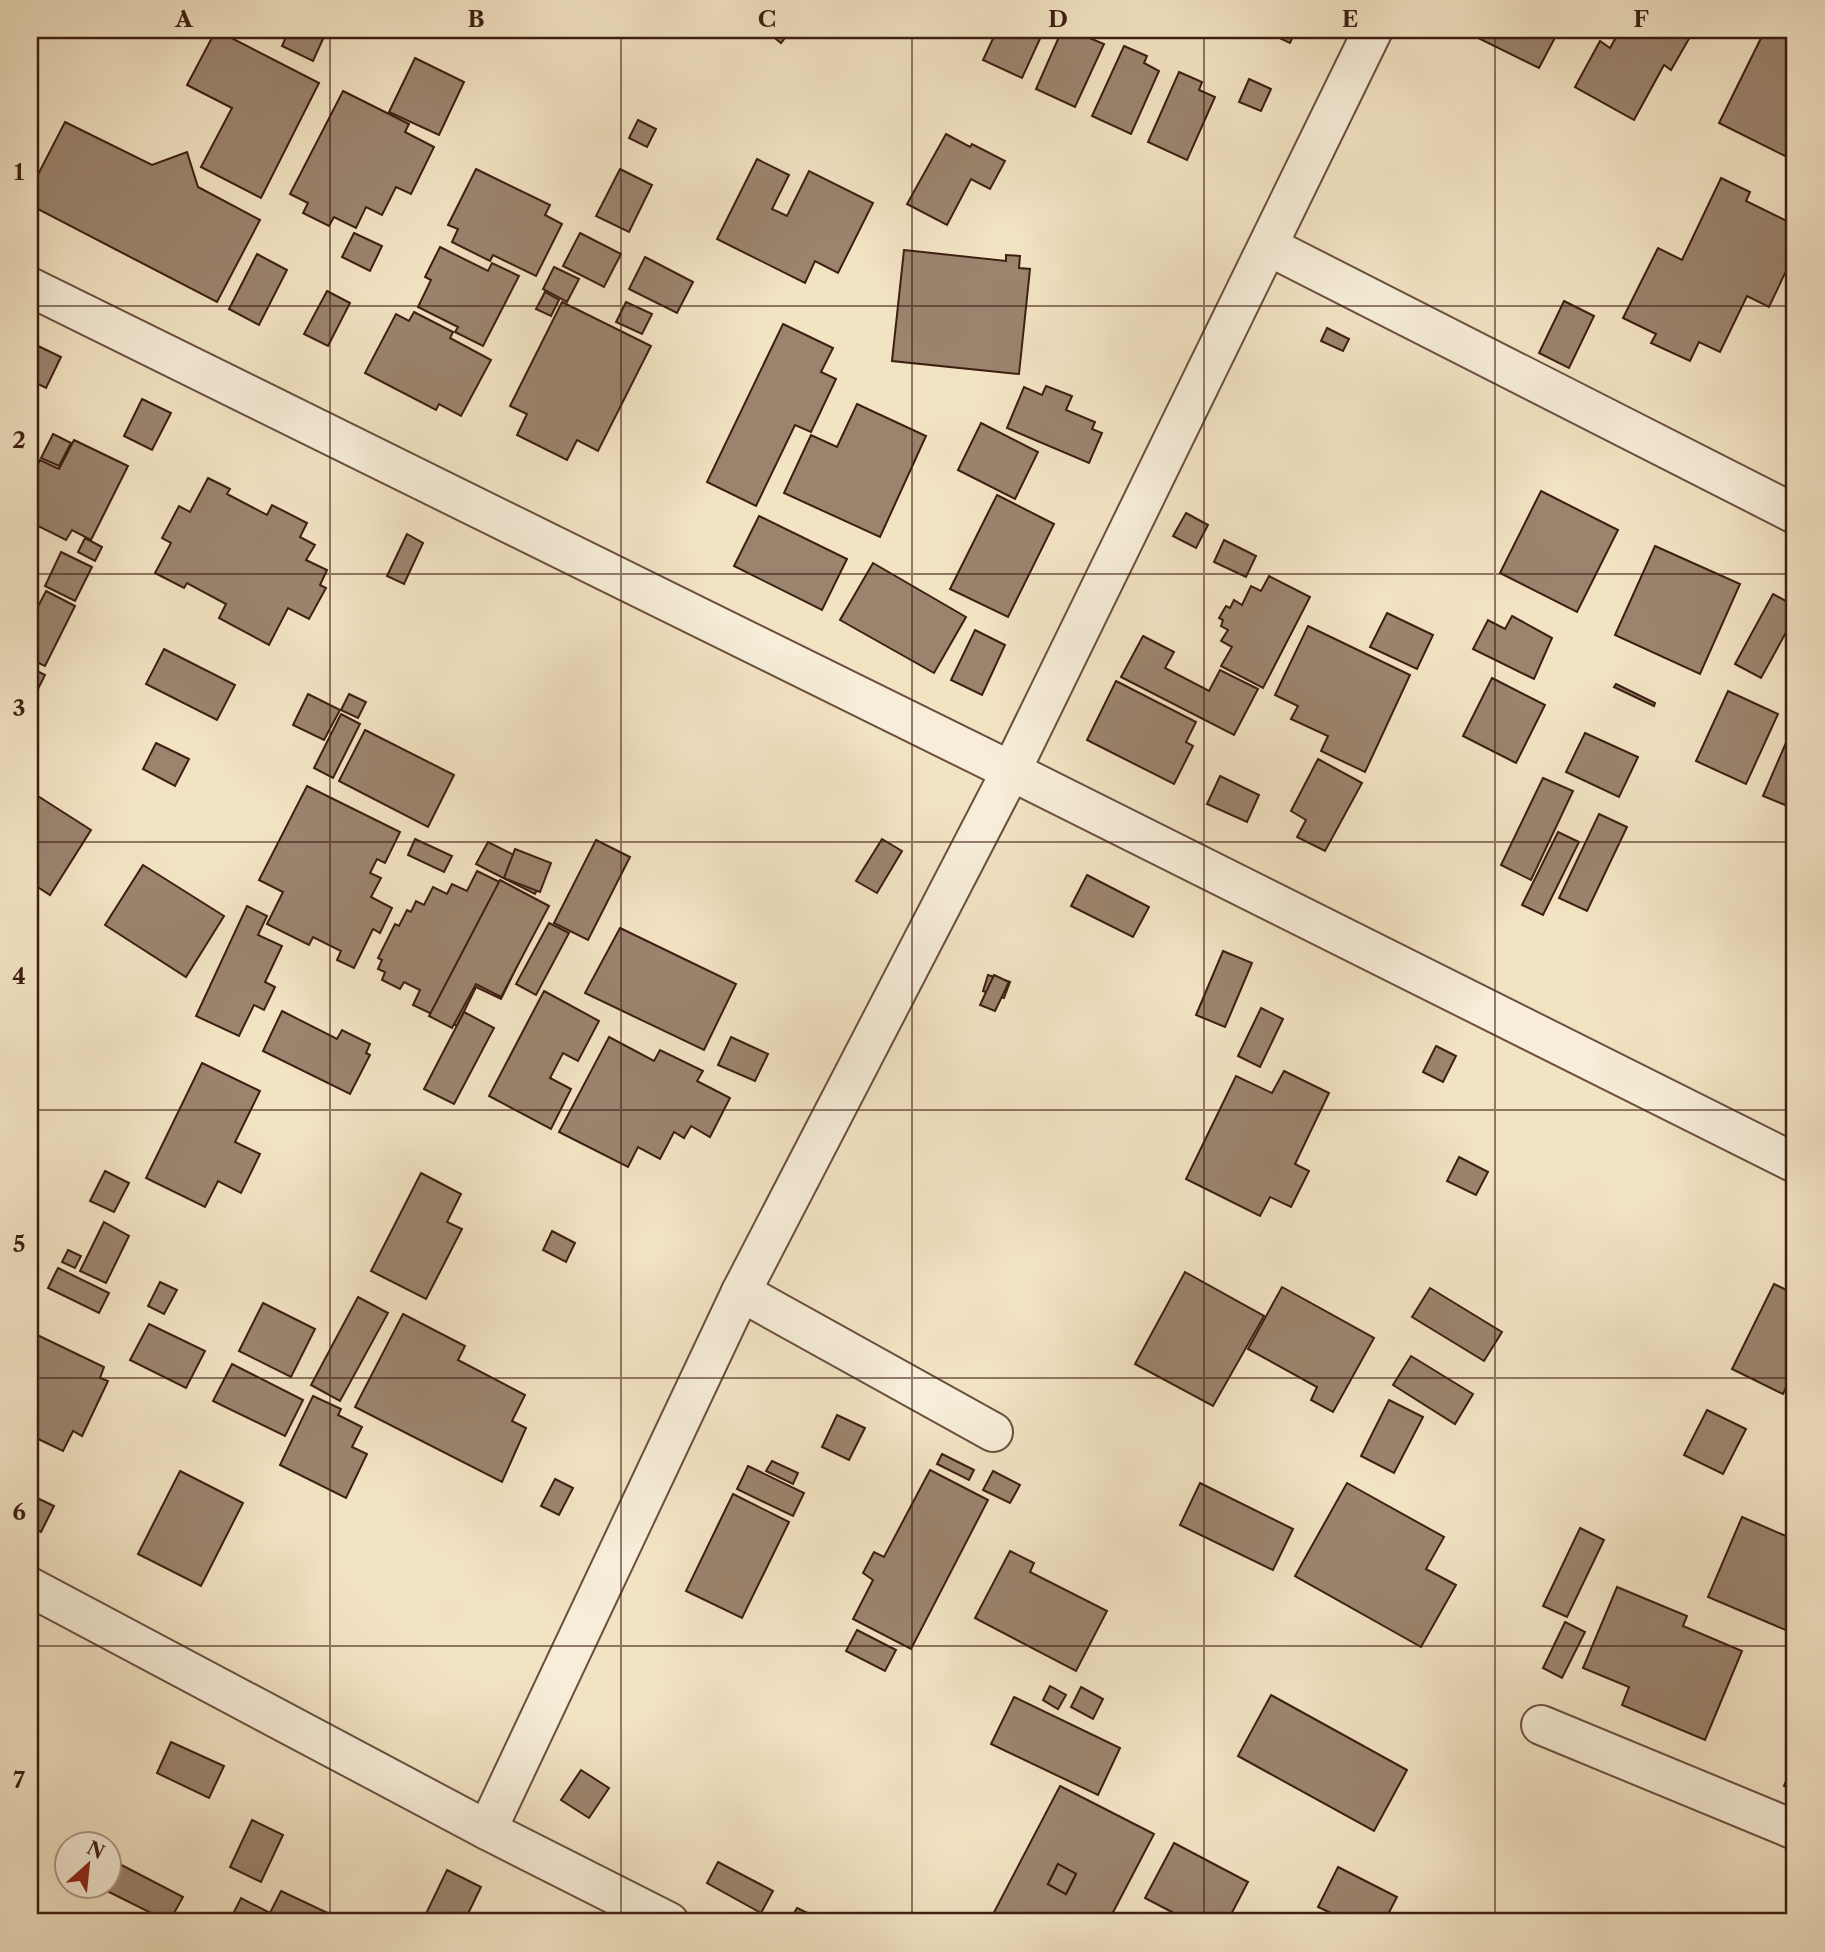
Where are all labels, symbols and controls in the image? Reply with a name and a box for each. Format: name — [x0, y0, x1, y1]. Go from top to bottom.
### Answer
text: A — [174, 5, 194, 33]
text: B — [467, 5, 485, 33]
text: C — [758, 5, 776, 33]
text: D — [1048, 5, 1068, 33]
text: E — [1342, 5, 1358, 33]
text: F — [1633, 5, 1649, 33]
text: 1 — [14, 158, 25, 186]
text: 2 — [12, 426, 26, 454]
text: 3 — [13, 694, 26, 722]
text: 4 — [12, 962, 26, 990]
text: 5 — [13, 1230, 25, 1258]
text: 6 — [12, 1498, 26, 1526]
text: 7 — [13, 1766, 25, 1794]
north arrow — [52, 1829, 122, 1899]
text: N — [83, 1836, 108, 1864]

